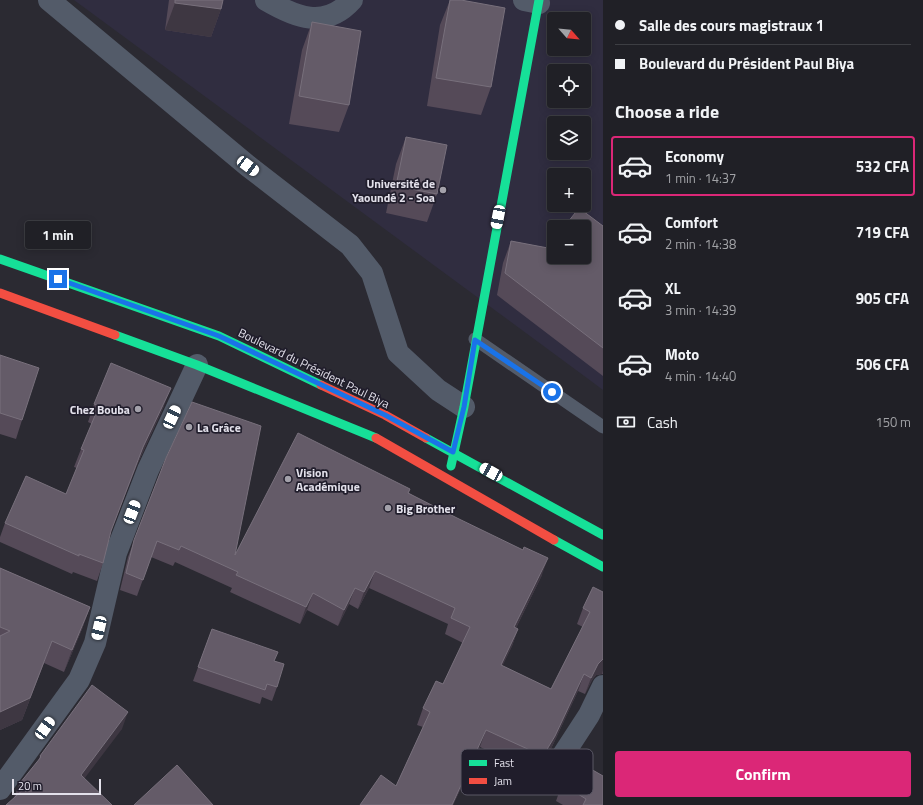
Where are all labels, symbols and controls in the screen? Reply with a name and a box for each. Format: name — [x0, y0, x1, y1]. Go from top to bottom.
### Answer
north arrow — [547, 12, 591, 56]
map controls — [547, 12, 591, 264]
text: Salle des cours magistraux 1 — [639, 14, 824, 37]
text: Boulevard du Président Paul Biya — [639, 52, 854, 75]
button: locate — [547, 64, 591, 108]
text: Choose a ride — [615, 98, 719, 125]
button: layers — [547, 116, 591, 160]
text: Economy — [665, 145, 724, 168]
icon: car — [617, 148, 653, 184]
car — [235, 154, 261, 178]
text: 532 CFA — [856, 155, 909, 178]
button: + — [547, 168, 591, 212]
text: 1 min · 14:37 — [665, 168, 736, 188]
place label: Université de Yaoundé 2 - Soa — [352, 174, 435, 207]
marker: Université de Yaoundé 2 - Soa — [438, 185, 448, 195]
car — [490, 204, 506, 230]
text: Comfort — [665, 211, 718, 234]
icon: car — [617, 214, 653, 250]
button: − — [547, 220, 591, 264]
callout: 1 min — [25, 221, 91, 249]
text: 719 CFA — [856, 221, 909, 244]
text: 1 min — [42, 225, 74, 245]
text: 2 min · 14:38 — [665, 234, 736, 254]
route end — [49, 270, 67, 288]
text: XL — [665, 277, 681, 300]
icon: car — [617, 280, 653, 316]
text: 905 CFA — [856, 287, 909, 310]
text: 3 min · 14:39 — [665, 300, 736, 320]
street label: Boulevard du Président Paul Biya — [235, 323, 393, 413]
text: Moto — [665, 343, 699, 366]
icon: car — [617, 346, 653, 382]
text: 506 CFA — [856, 353, 909, 376]
text: 4 min · 14:40 — [665, 366, 736, 386]
route start — [543, 383, 561, 401]
place label: Chez Bouba — [70, 400, 130, 419]
marker: Chez Bouba — [133, 404, 143, 414]
car — [161, 404, 183, 430]
icon: cash — [615, 411, 637, 433]
text: Cash — [647, 411, 678, 434]
text: 150 m — [875, 412, 911, 432]
place label: La Grâce — [197, 418, 241, 437]
marker: La Grâce — [184, 422, 194, 432]
car — [478, 461, 504, 483]
place label: Vision Académique — [296, 463, 360, 496]
marker: Vision Académique — [283, 474, 293, 484]
car — [122, 499, 142, 525]
place label: Big Brother — [396, 499, 456, 518]
marker: Big Brother — [383, 503, 393, 513]
car — [90, 615, 108, 641]
car — [33, 715, 57, 741]
legend — [461, 749, 593, 795]
button: Confirm — [615, 751, 911, 797]
text: Fast — [494, 755, 514, 771]
text: Jam — [494, 773, 512, 789]
scale bar — [12, 777, 101, 796]
text: 20 m — [18, 778, 42, 794]

